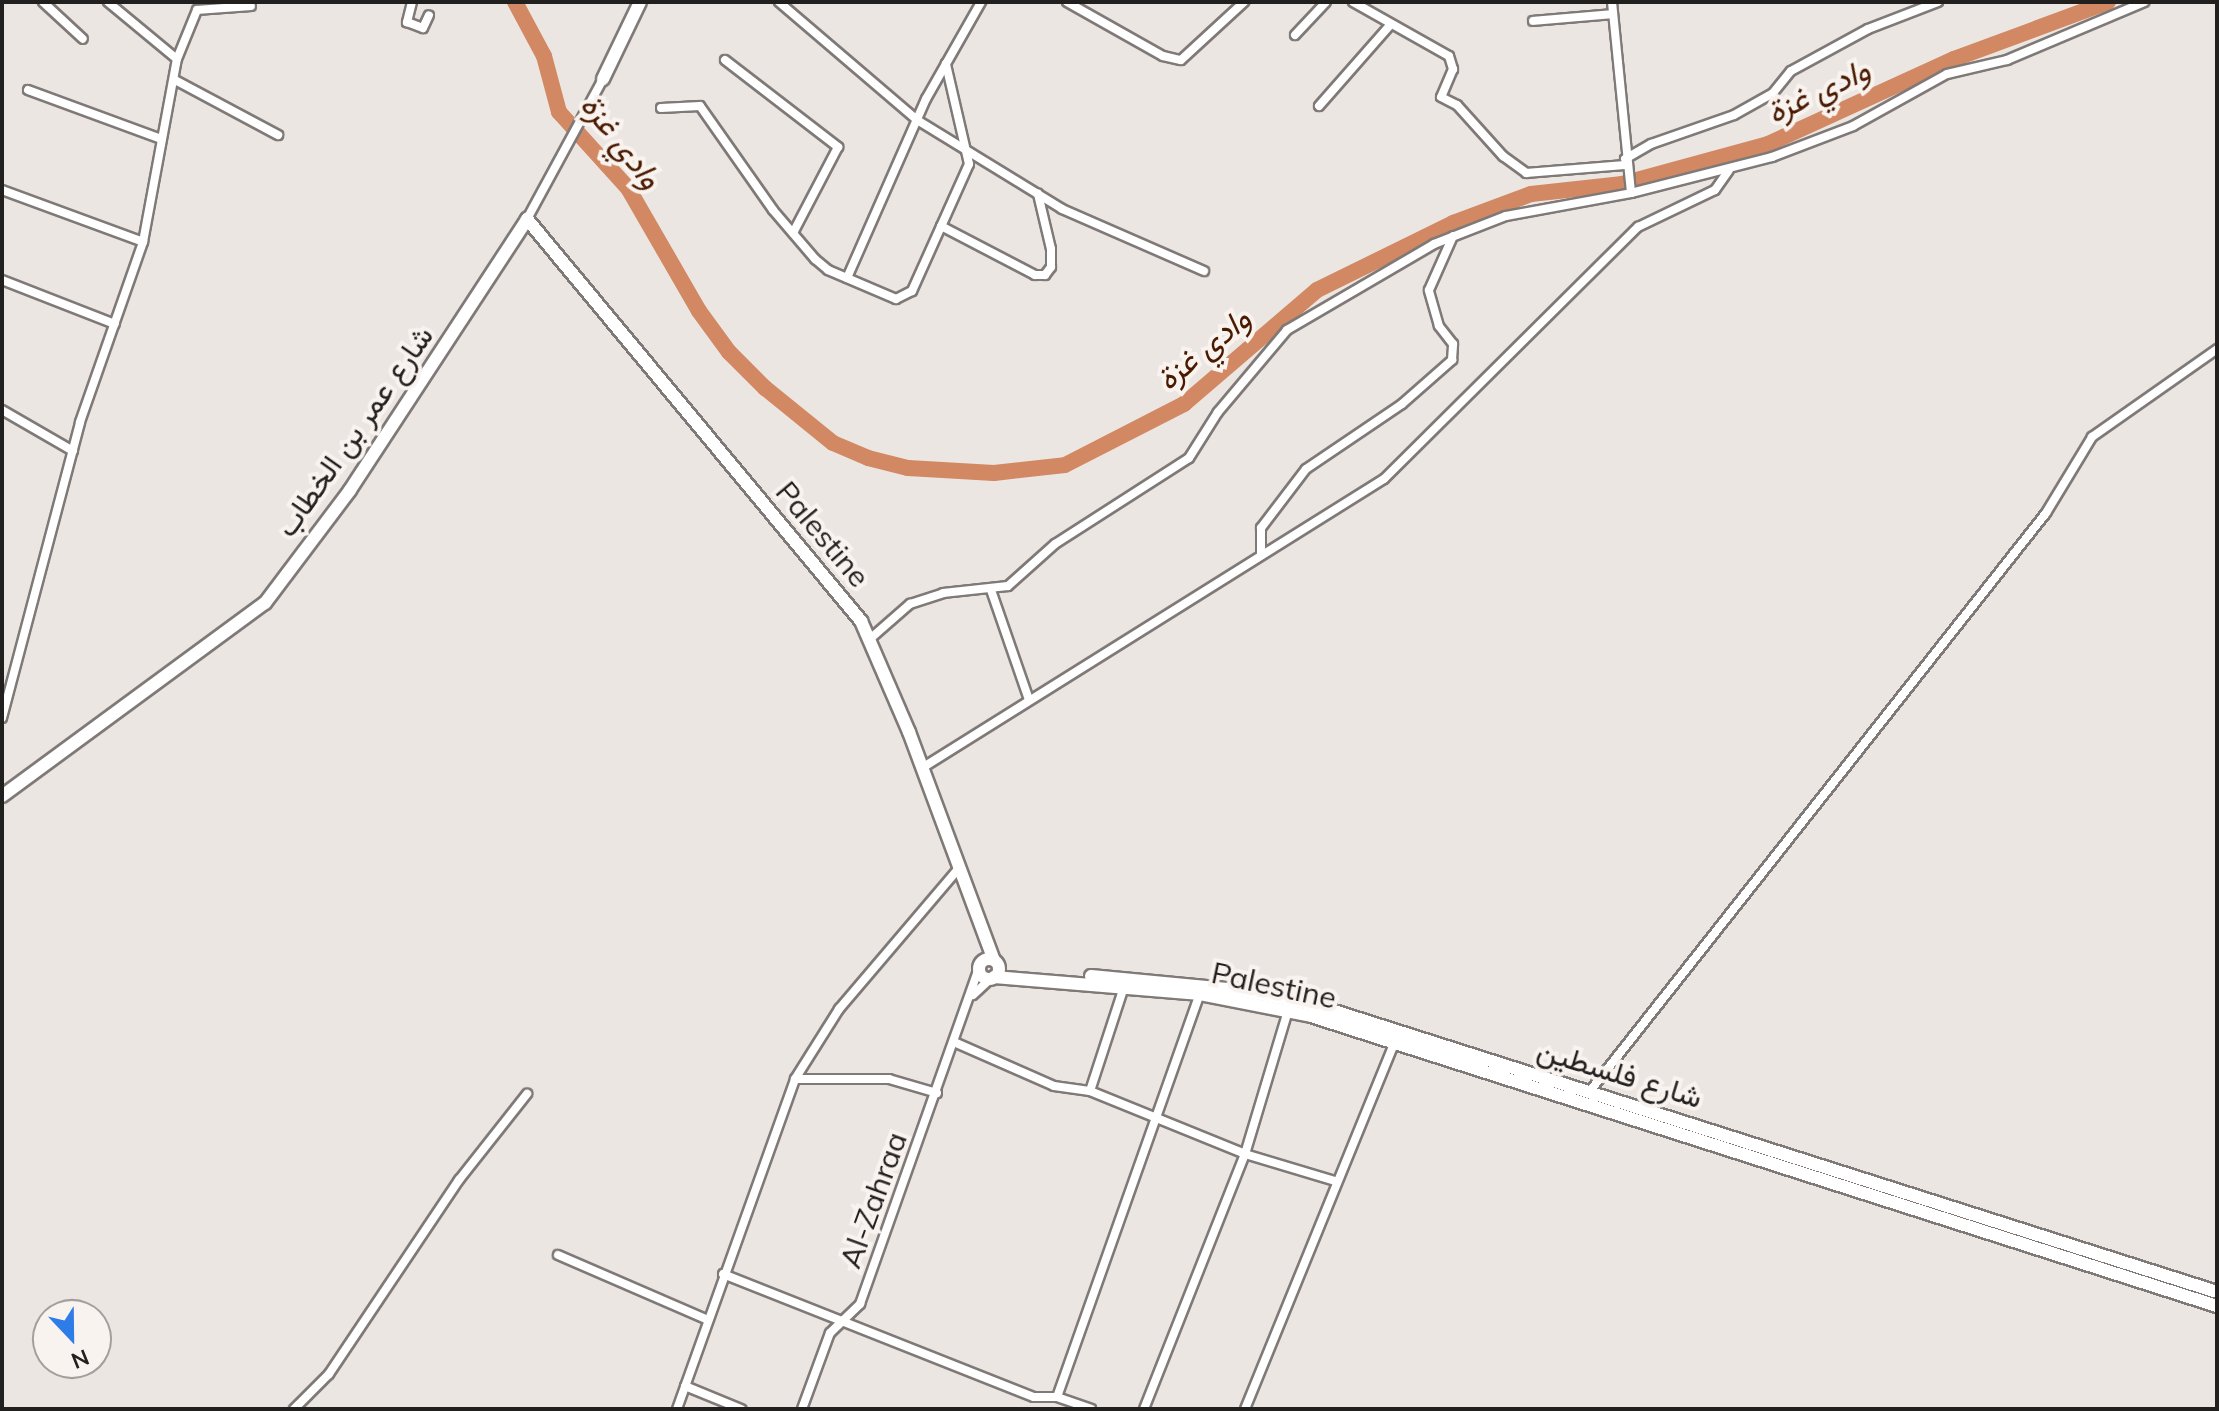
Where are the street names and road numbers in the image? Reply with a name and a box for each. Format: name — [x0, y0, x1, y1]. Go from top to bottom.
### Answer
street label: شارع عمر بن الخطاب — [268, 319, 440, 543]
street label: Palestine — [769, 474, 877, 594]
street label: Palestine — [1208, 954, 1340, 1016]
street label: شارع فلسطين — [1533, 1031, 1707, 1115]
street label: Al-Zahraa — [832, 1127, 914, 1273]

